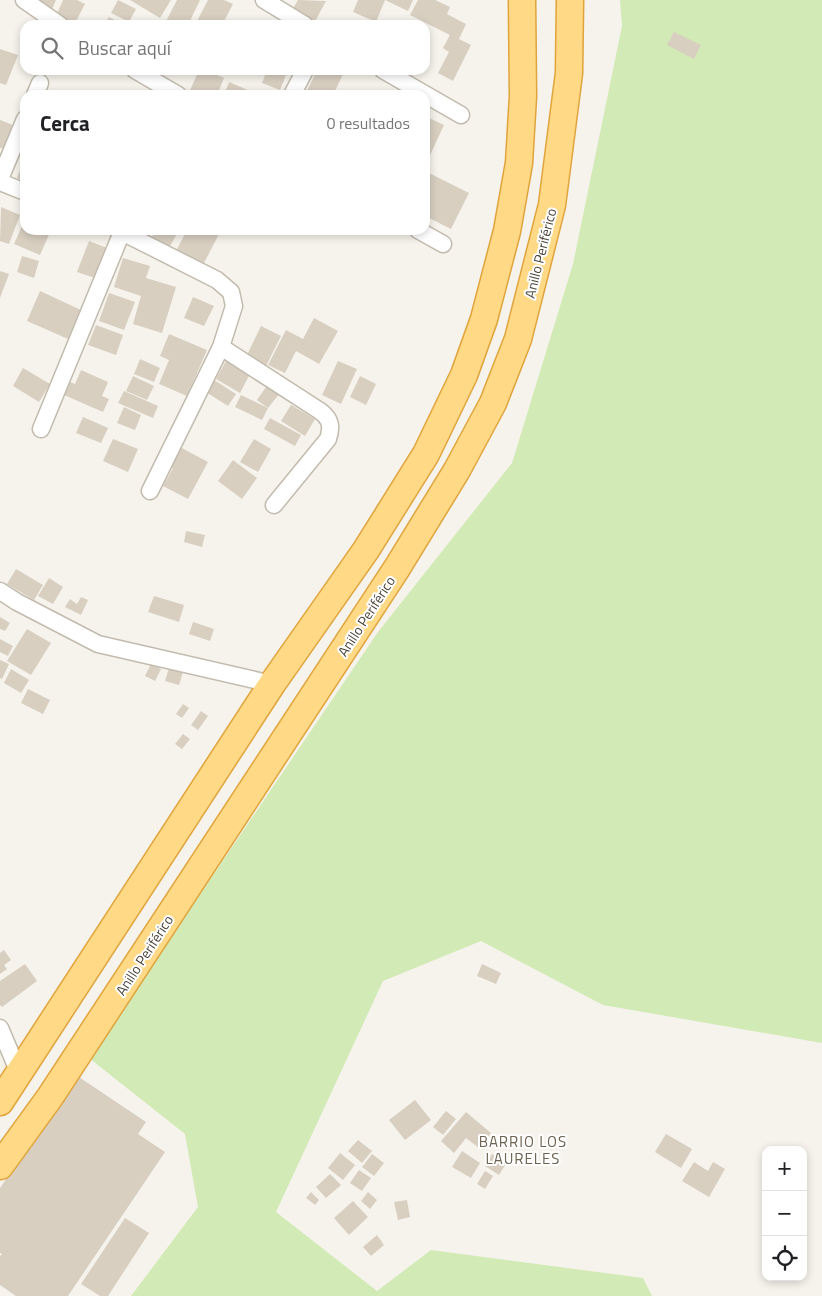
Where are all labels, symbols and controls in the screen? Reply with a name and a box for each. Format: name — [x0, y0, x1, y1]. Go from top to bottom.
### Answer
search box — [20, 20, 430, 75]
text: Buscar aquí — [78, 33, 171, 62]
icon: search — [38, 34, 66, 62]
text: Cerca — [40, 107, 90, 139]
text: 0 resultados — [326, 111, 410, 135]
street label: Anillo Periférico — [519, 206, 561, 300]
street label: Anillo Periférico — [332, 572, 400, 660]
street label: Anillo Periférico — [110, 911, 178, 999]
district label: BARRIO LOS LAURELES — [479, 1130, 567, 1170]
map controls — [762, 1146, 807, 1281]
button: + — [762, 1146, 807, 1191]
button: − — [762, 1191, 807, 1236]
button: locate — [762, 1236, 807, 1281]

